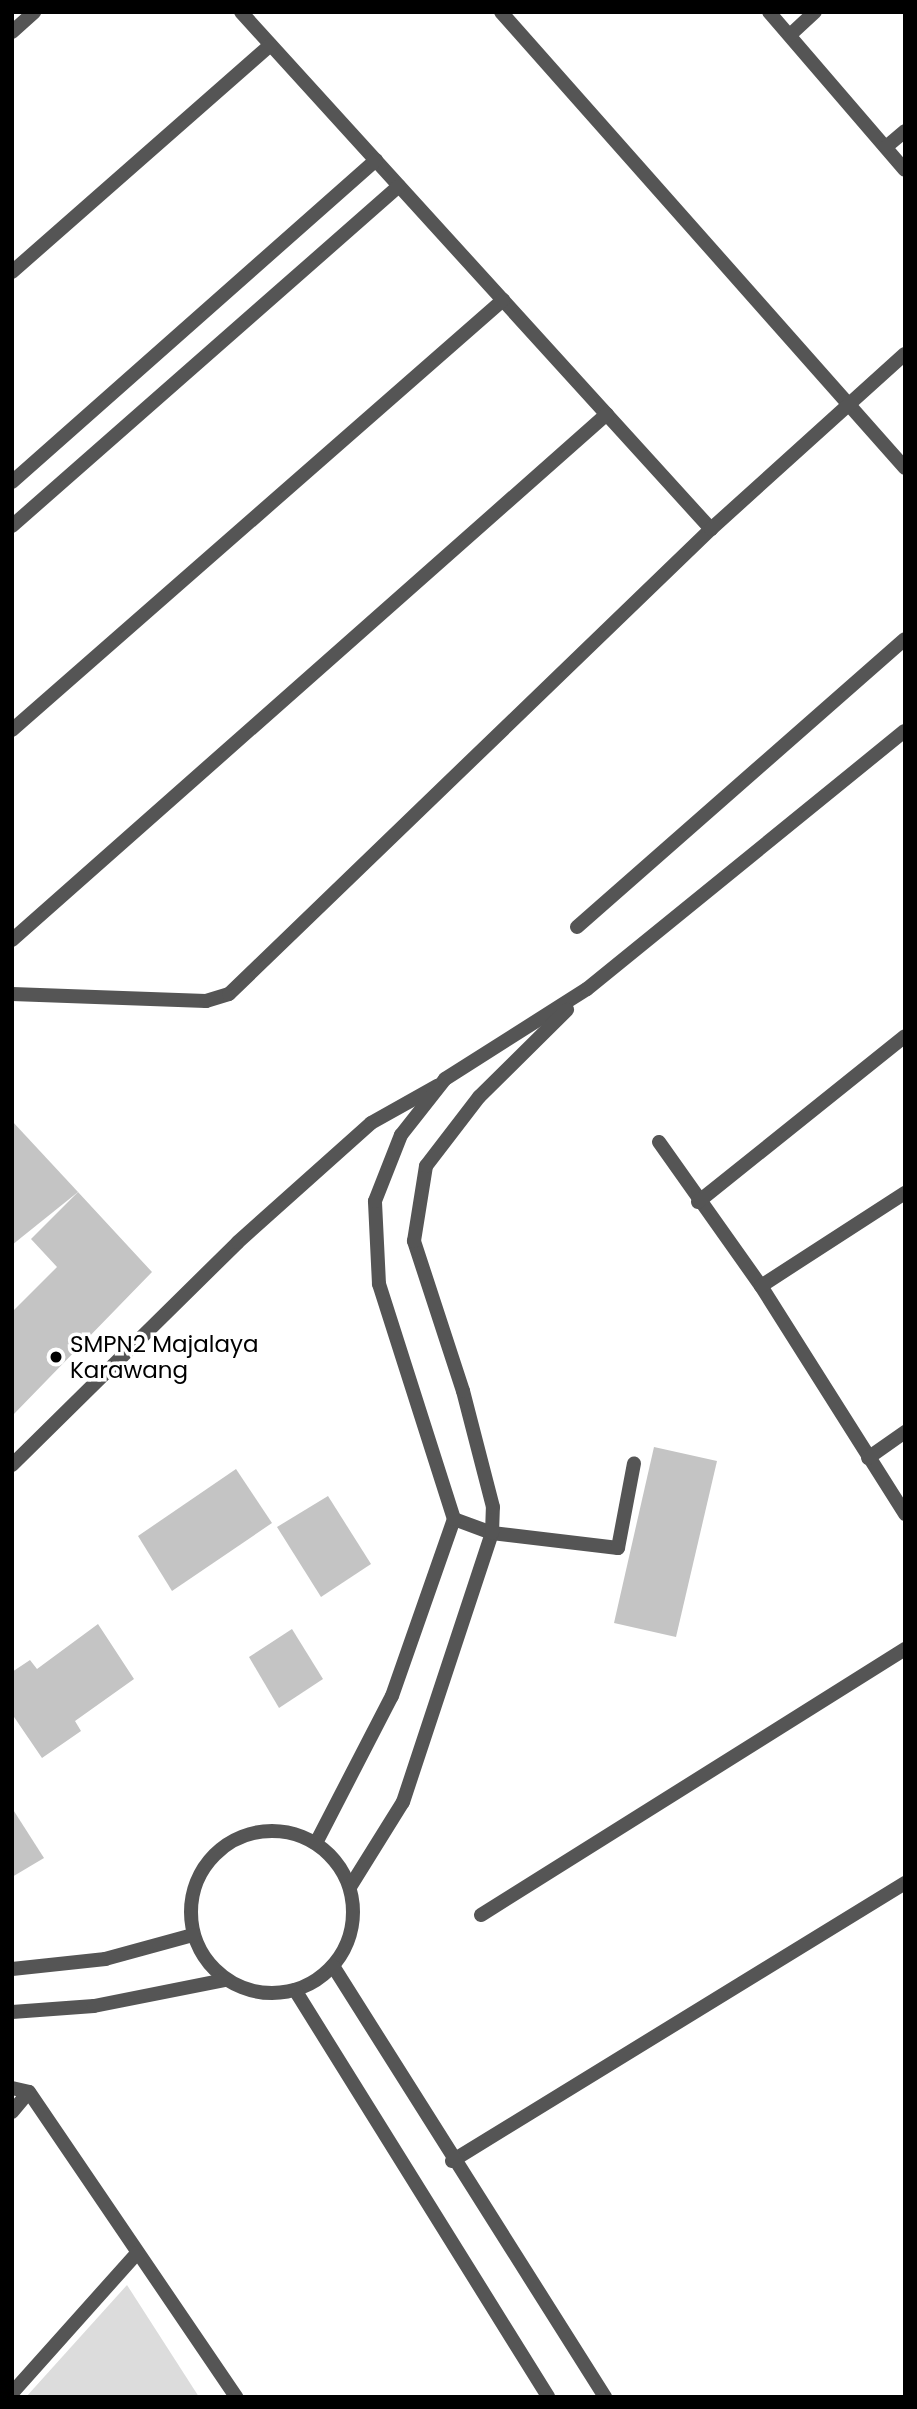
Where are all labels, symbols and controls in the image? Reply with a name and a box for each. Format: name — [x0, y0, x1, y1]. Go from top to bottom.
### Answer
place label: SMPN2 Majalaya Karawang — [70, 1330, 258, 1384]
marker: SMPN2 Majalaya Karawang — [48, 1349, 64, 1365]

